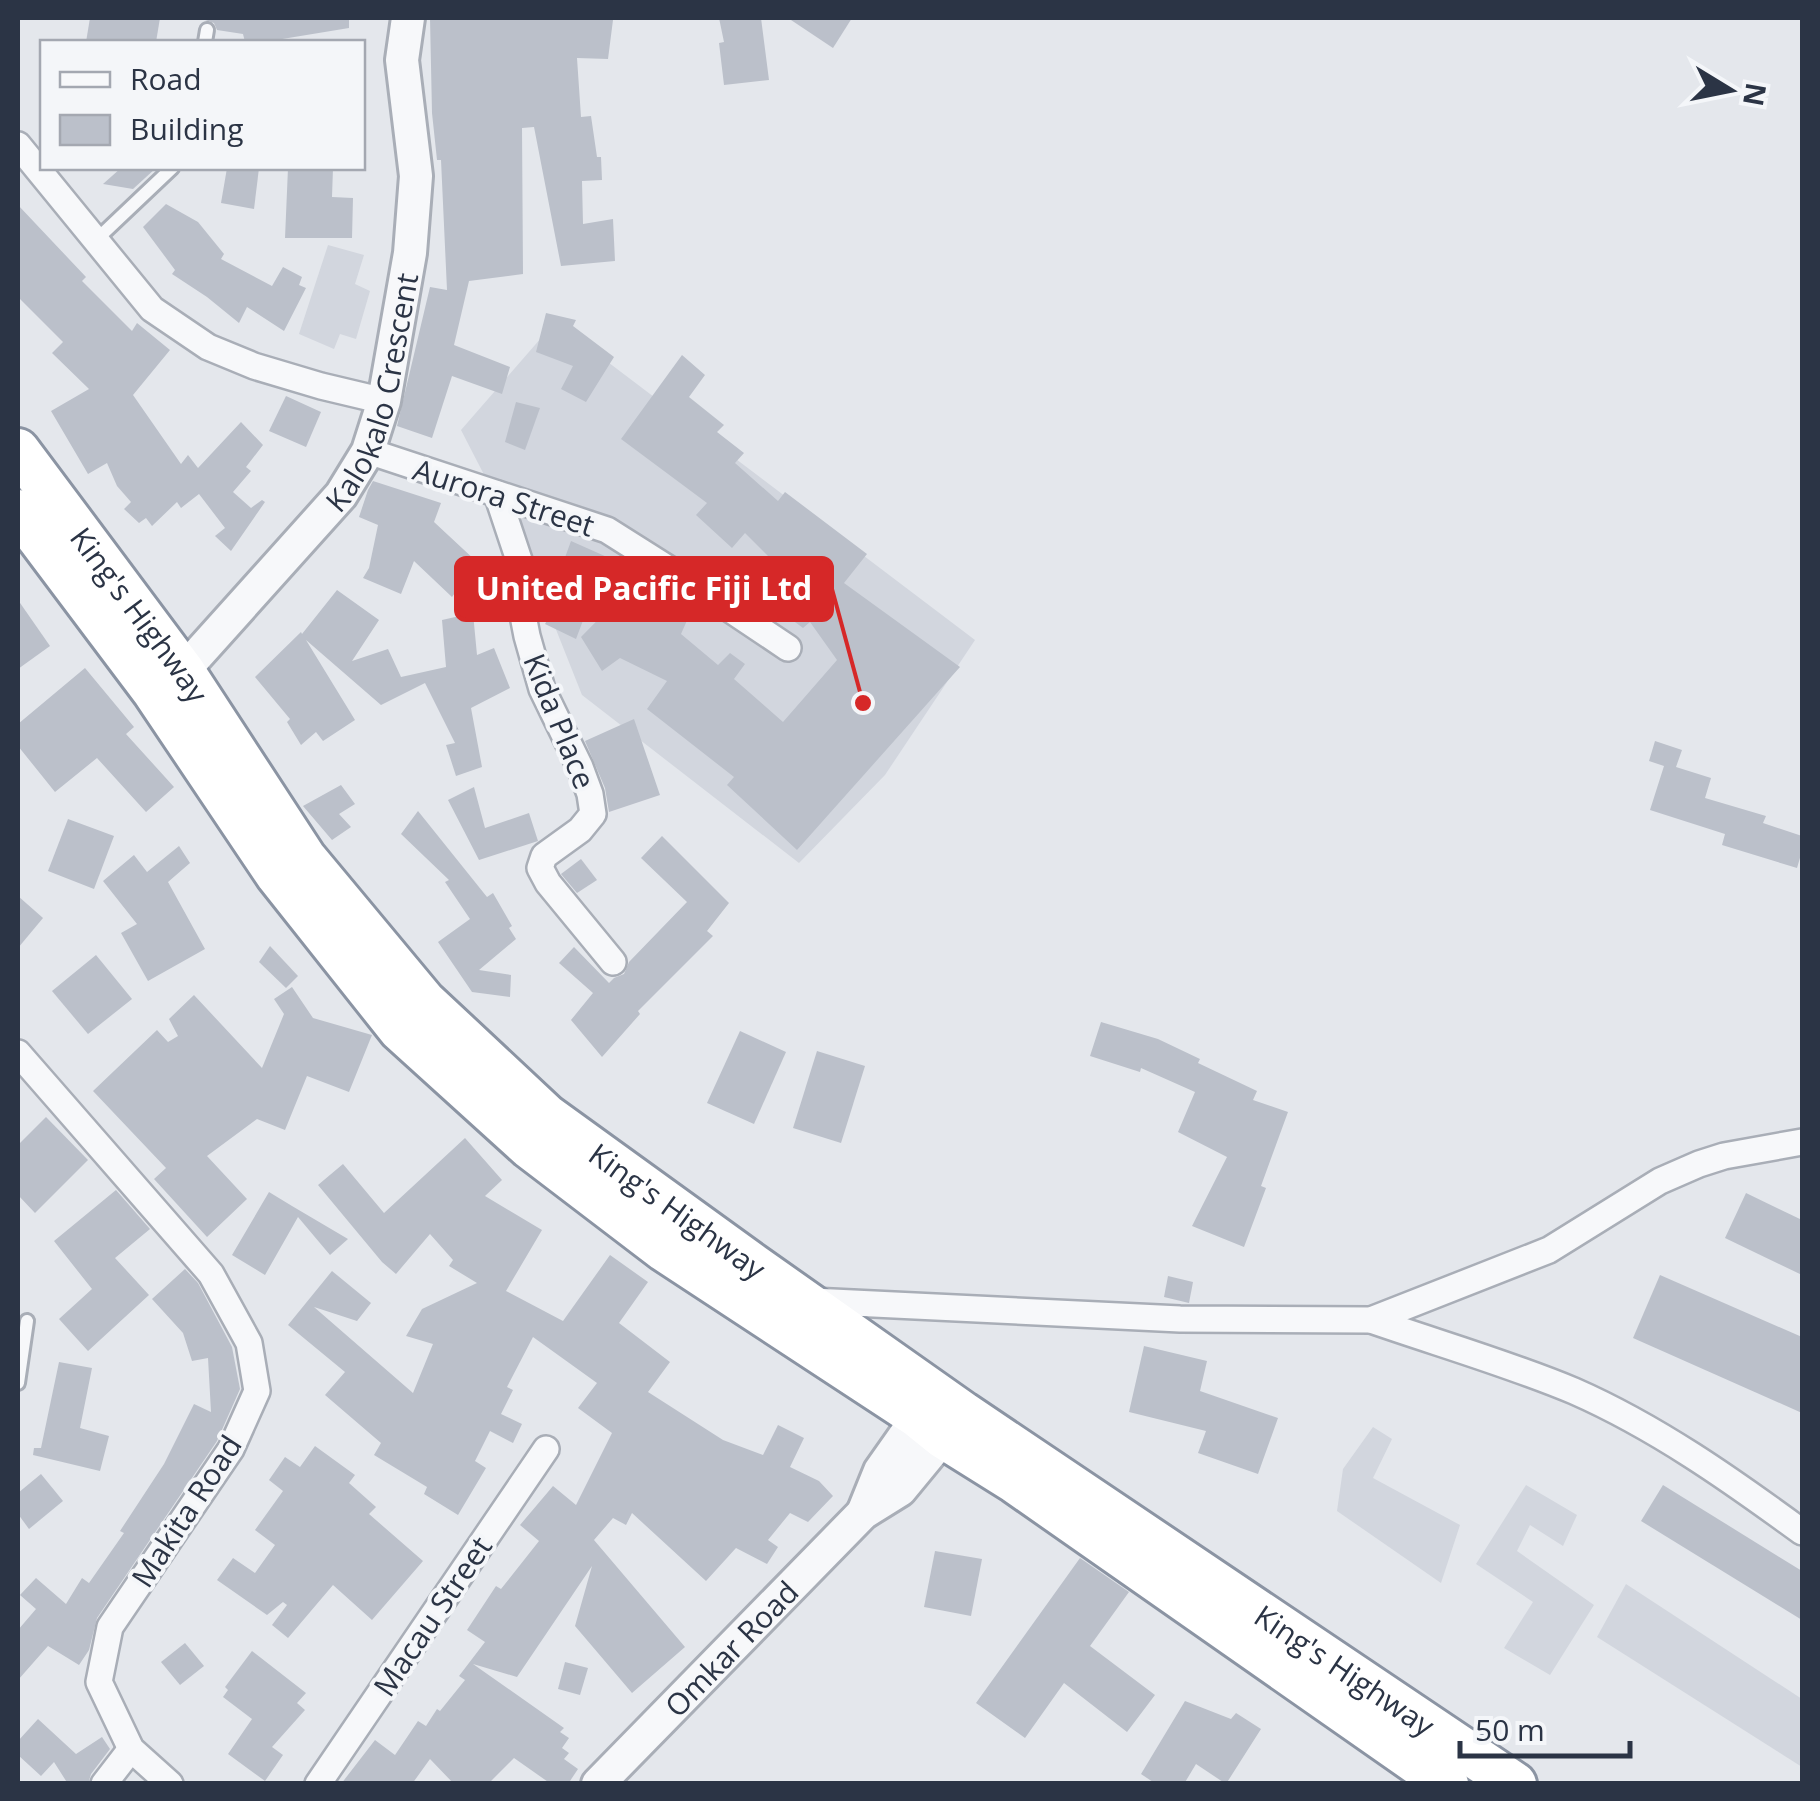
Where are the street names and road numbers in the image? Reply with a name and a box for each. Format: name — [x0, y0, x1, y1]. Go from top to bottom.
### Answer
street label: Kalokalo Crescent — [316, 270, 427, 520]
street label: Aurora Street — [408, 448, 600, 546]
street label: King's Highway — [62, 518, 219, 711]
street label: Kida Place — [514, 647, 606, 795]
street label: King's Highway — [581, 1133, 775, 1289]
street label: Makita Road — [121, 1427, 251, 1595]
street label: Macau Street — [363, 1528, 501, 1704]
street label: Omkar Road — [655, 1571, 807, 1725]
street label: King's Highway — [1247, 1595, 1444, 1746]

